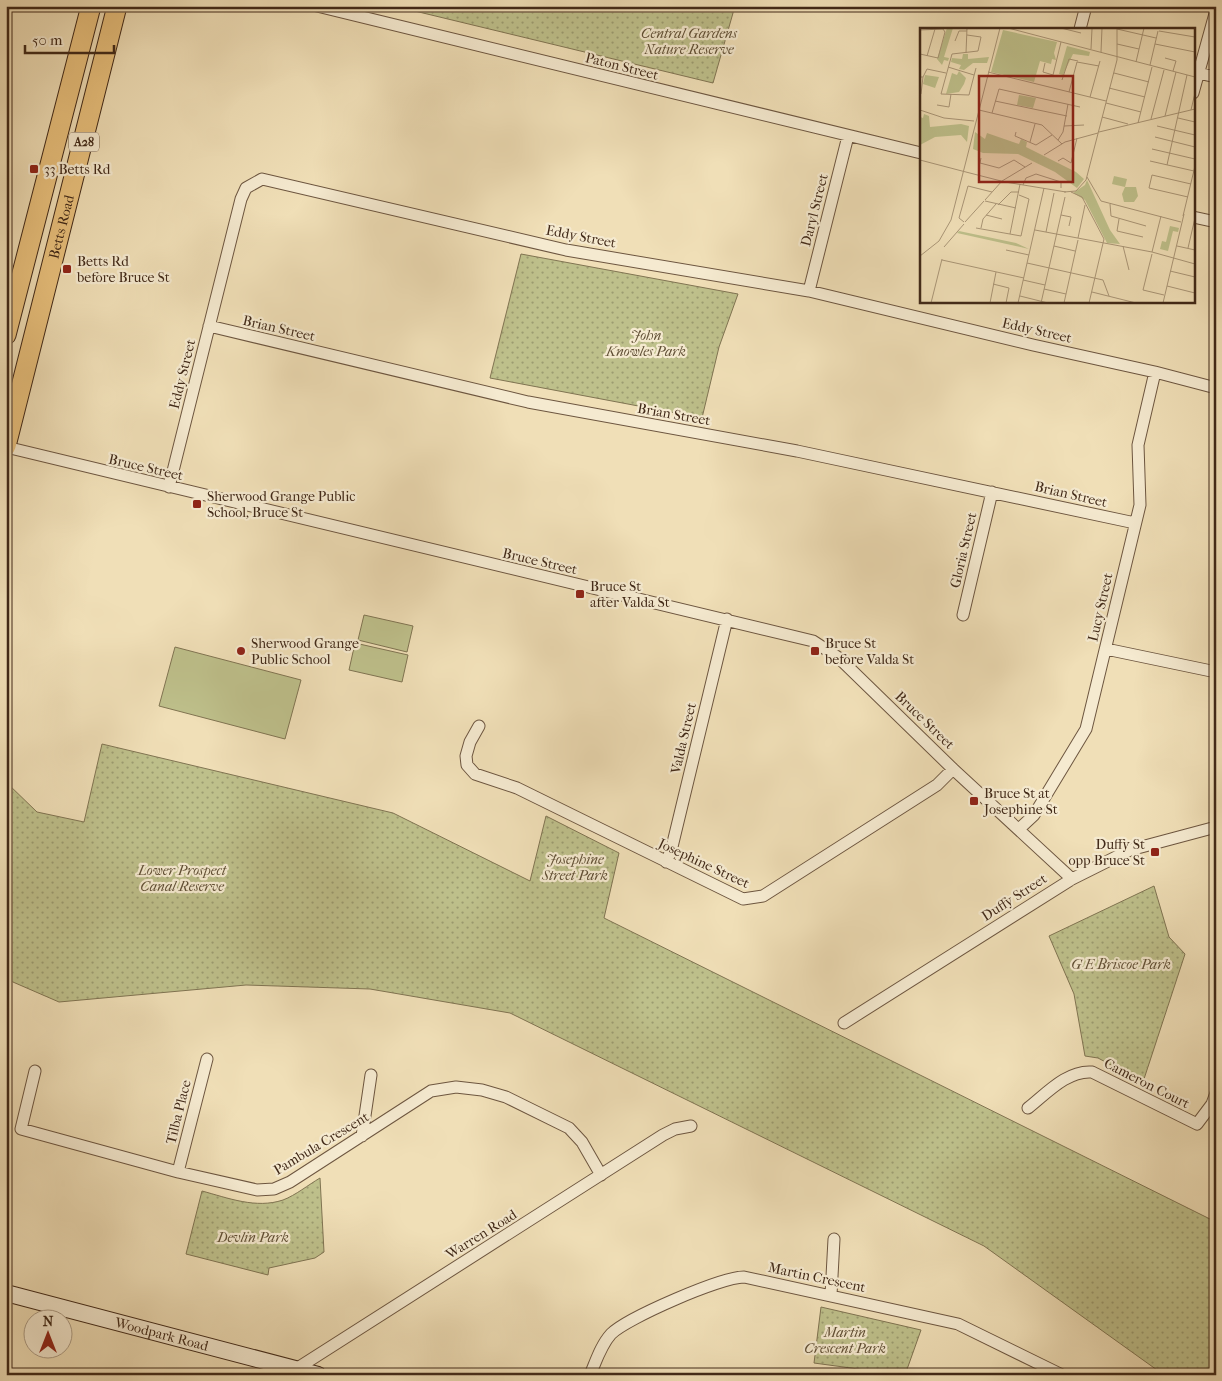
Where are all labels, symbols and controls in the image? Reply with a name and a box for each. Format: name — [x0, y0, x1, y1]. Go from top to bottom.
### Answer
scale bar — [25, 22, 114, 54]
park label: Central Gardens Nature Reserve — [641, 25, 738, 58]
inset map — [920, 28, 1194, 302]
text: 50 m — [32, 31, 63, 49]
street label: Paton Street — [583, 49, 660, 84]
road number: A28 — [69, 132, 99, 152]
place label: 33 Betts Rd — [44, 161, 111, 178]
marker: 33 Betts Rd — [28, 163, 40, 175]
street label: Daryl Street — [797, 172, 832, 248]
street label: Betts Road — [46, 193, 78, 261]
street label: Eddy Street — [544, 221, 617, 252]
place label: Betts Rd before Bruce St — [76, 253, 170, 286]
marker: Betts Rd before Bruce St — [61, 263, 73, 275]
street label: Brian Street — [241, 312, 317, 345]
street label: Eddy Street — [1000, 314, 1073, 347]
park label: John Knowles Park — [605, 327, 686, 360]
street label: Eddy Street — [166, 338, 199, 411]
street label: Brian Street — [636, 400, 712, 429]
street label: Bruce Street — [107, 451, 185, 484]
street label: Brian Street — [1033, 478, 1109, 511]
place label: Sherwood Grange Public School, Bruce St — [207, 488, 355, 521]
marker: Sherwood Grange Public School, Bruce St — [191, 498, 203, 510]
street label: Gloria Street — [947, 511, 980, 590]
street label: Bruce Street — [501, 545, 579, 578]
street label: Lucy Street — [1084, 571, 1117, 643]
place label: Bruce St after Valda St — [590, 578, 670, 611]
marker: Bruce St after Valda St — [574, 588, 586, 600]
place label: Sherwood Grange Public School — [251, 635, 359, 668]
place label: Bruce St before Valda St — [824, 635, 914, 668]
marker: Sherwood Grange Public School — [235, 645, 247, 657]
marker: Bruce St before Valda St — [809, 645, 821, 657]
street label: Bruce Street — [891, 688, 958, 753]
street label: Valda Street — [667, 701, 700, 776]
place label: Bruce St at Josephine St — [983, 785, 1058, 818]
marker: Bruce St at Josephine St — [968, 795, 980, 807]
street label: Josephine Street — [655, 834, 752, 892]
place label: Duffy St opp Bruce St — [1068, 836, 1145, 869]
marker: Duffy St opp Bruce St — [1149, 846, 1161, 858]
park label: Josephine Street Park — [541, 851, 608, 884]
park label: Lower Prospect Canal Reserve — [137, 862, 227, 895]
street label: Duffy Street — [979, 870, 1050, 925]
park label: G E Briscoe Park — [1071, 956, 1171, 973]
street label: Cameron Court — [1101, 1055, 1192, 1112]
street label: Tilba Place — [162, 1078, 195, 1146]
street label: Pambula Crescent — [270, 1108, 372, 1179]
street label: Warren Road — [442, 1206, 520, 1263]
park label: Devlin Park — [216, 1229, 289, 1246]
street label: Martin Crescent — [767, 1259, 867, 1296]
north arrow — [22, 1308, 72, 1358]
text: N — [43, 1313, 54, 1330]
street label: Woodpark Road — [112, 1314, 211, 1355]
park label: Martin Crescent Park — [804, 1324, 886, 1357]

